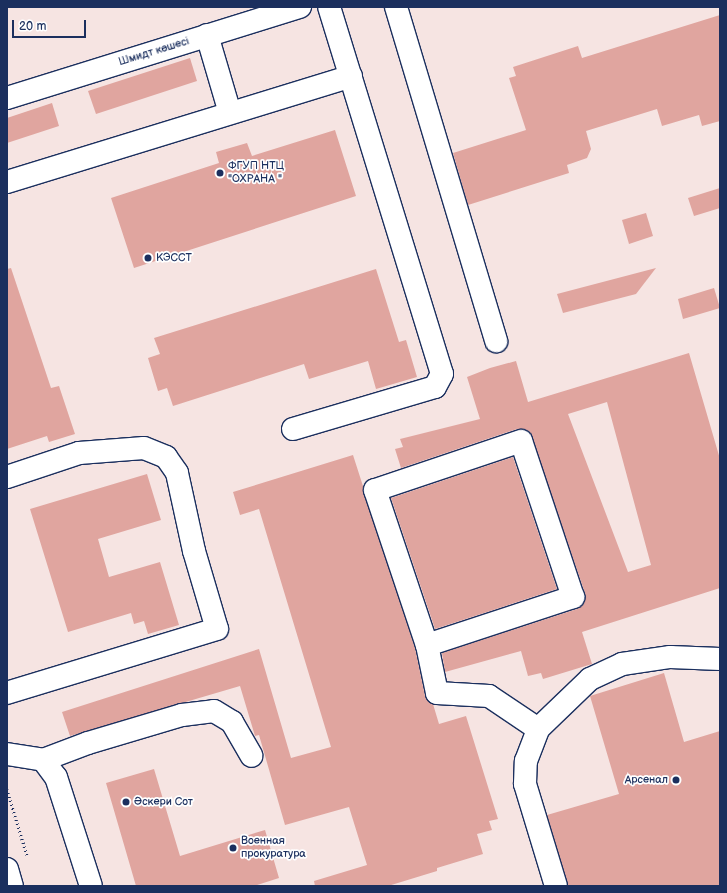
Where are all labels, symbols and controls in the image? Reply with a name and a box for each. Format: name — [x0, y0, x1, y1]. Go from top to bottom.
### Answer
scale bar — [14, 12, 88, 38]
text: 20 m — [19, 19, 46, 34]
street label: Шмидт көшесі — [117, 35, 191, 69]
place label: ФГУП НТЦ "ОХРАНА " — [228, 160, 284, 186]
marker: ФГУП НТЦ "ОХРАНА " — [215, 168, 225, 178]
place label: КЭССТ — [156, 251, 192, 265]
marker: КЭССТ — [143, 253, 153, 263]
place label: Арсенал — [625, 773, 668, 787]
marker: Арсенал — [671, 775, 681, 785]
place label: Әскери Сот — [134, 795, 193, 809]
marker: Әскери Сот — [121, 797, 131, 807]
place label: Военная прокуратура — [241, 835, 306, 861]
marker: Военная прокуратура — [228, 843, 238, 853]

